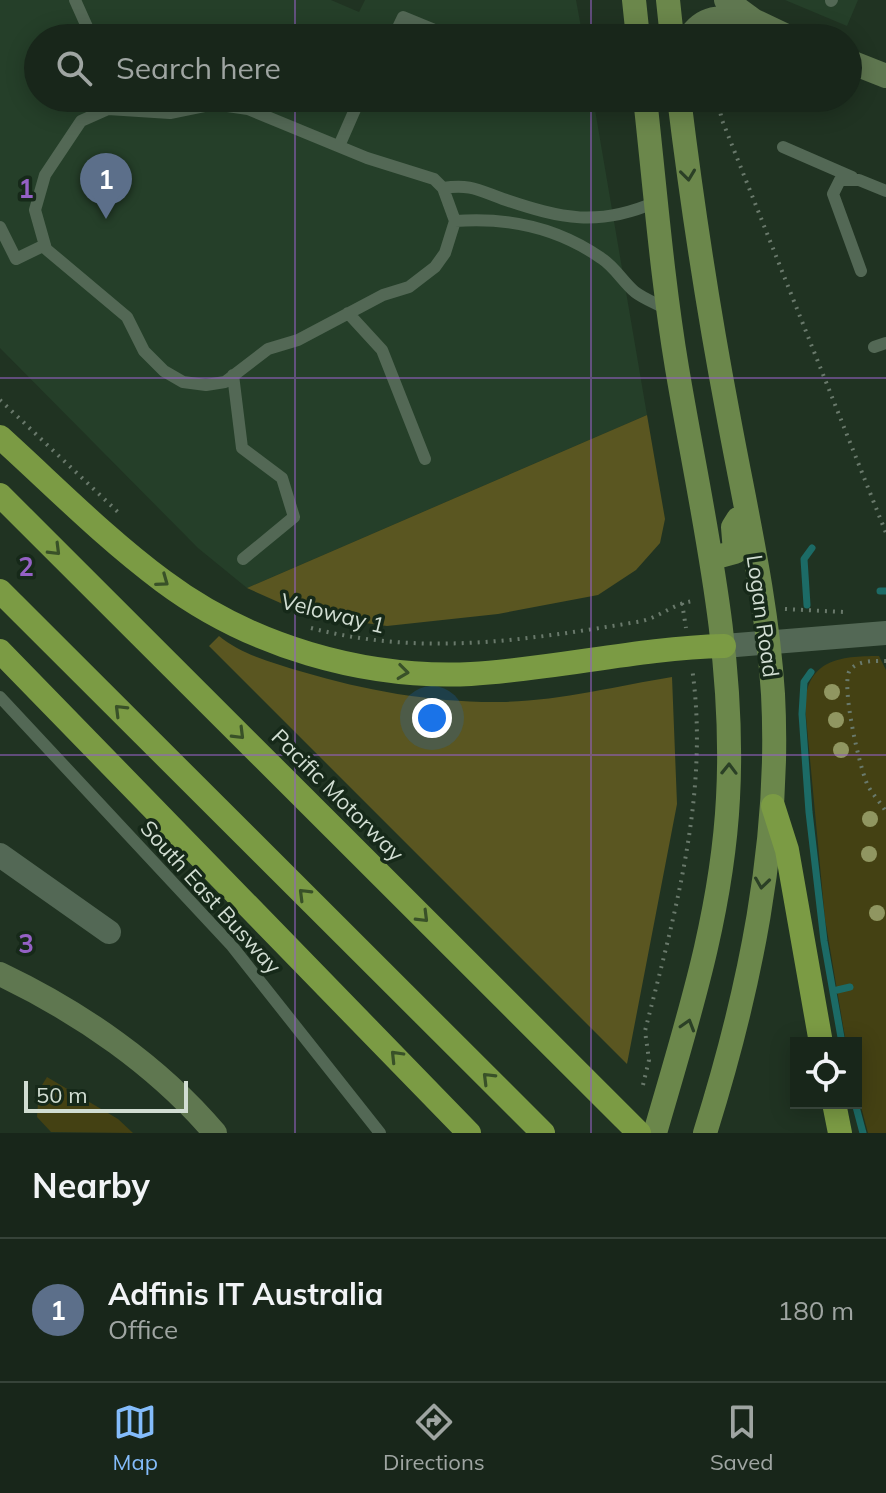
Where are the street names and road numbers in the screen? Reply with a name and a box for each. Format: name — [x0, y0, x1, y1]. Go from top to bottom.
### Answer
street label: Logan Road — [741, 553, 785, 679]
street label: Veloway 1 — [278, 587, 388, 639]
street label: Pacific Motorway — [266, 723, 410, 867]
street label: South East Busway — [135, 814, 288, 980]

